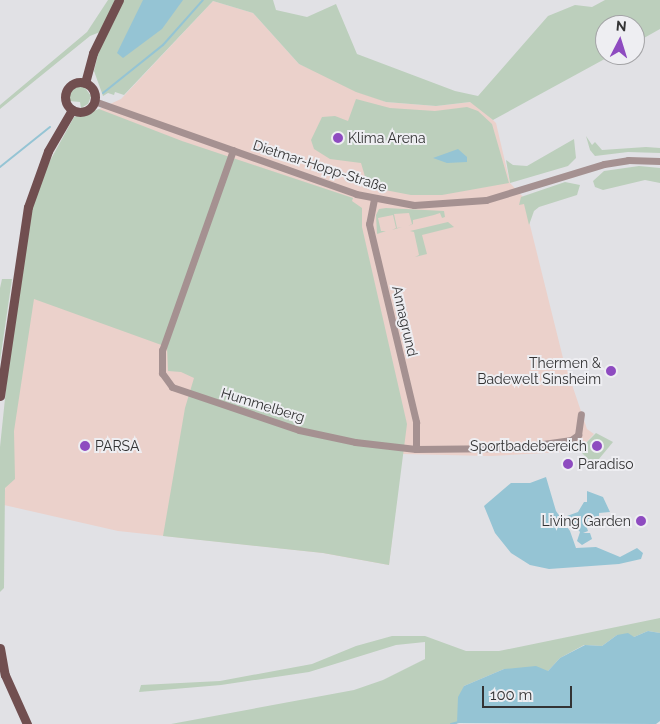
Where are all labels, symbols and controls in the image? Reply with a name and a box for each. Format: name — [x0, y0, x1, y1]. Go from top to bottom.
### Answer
north arrow — [595, 15, 645, 65]
text: N — [615, 18, 627, 34]
place label: Klima Arena — [348, 130, 426, 146]
marker: Klima Arena — [332, 132, 344, 144]
street label: Dietmar-Hopp-Straße — [251, 136, 389, 196]
street label: Annagrund — [389, 284, 421, 358]
place label: Thermen & Badewelt Sinsheim — [477, 355, 601, 388]
marker: Thermen & Badewelt Sinsheim — [605, 365, 617, 377]
street label: Hummelberg — [219, 384, 307, 426]
place label: PARSA — [95, 438, 139, 454]
place label: Sportbadebereich — [470, 438, 587, 454]
marker: PARSA — [79, 440, 91, 452]
marker: Sportbadebereich — [591, 440, 603, 452]
place label: Paradiso — [578, 456, 634, 472]
marker: Paradiso — [562, 458, 574, 470]
place label: Living Garden — [541, 513, 631, 529]
marker: Living Garden — [635, 515, 647, 527]
scale bar — [485, 676, 575, 708]
text: 100 m — [490, 686, 532, 704]

